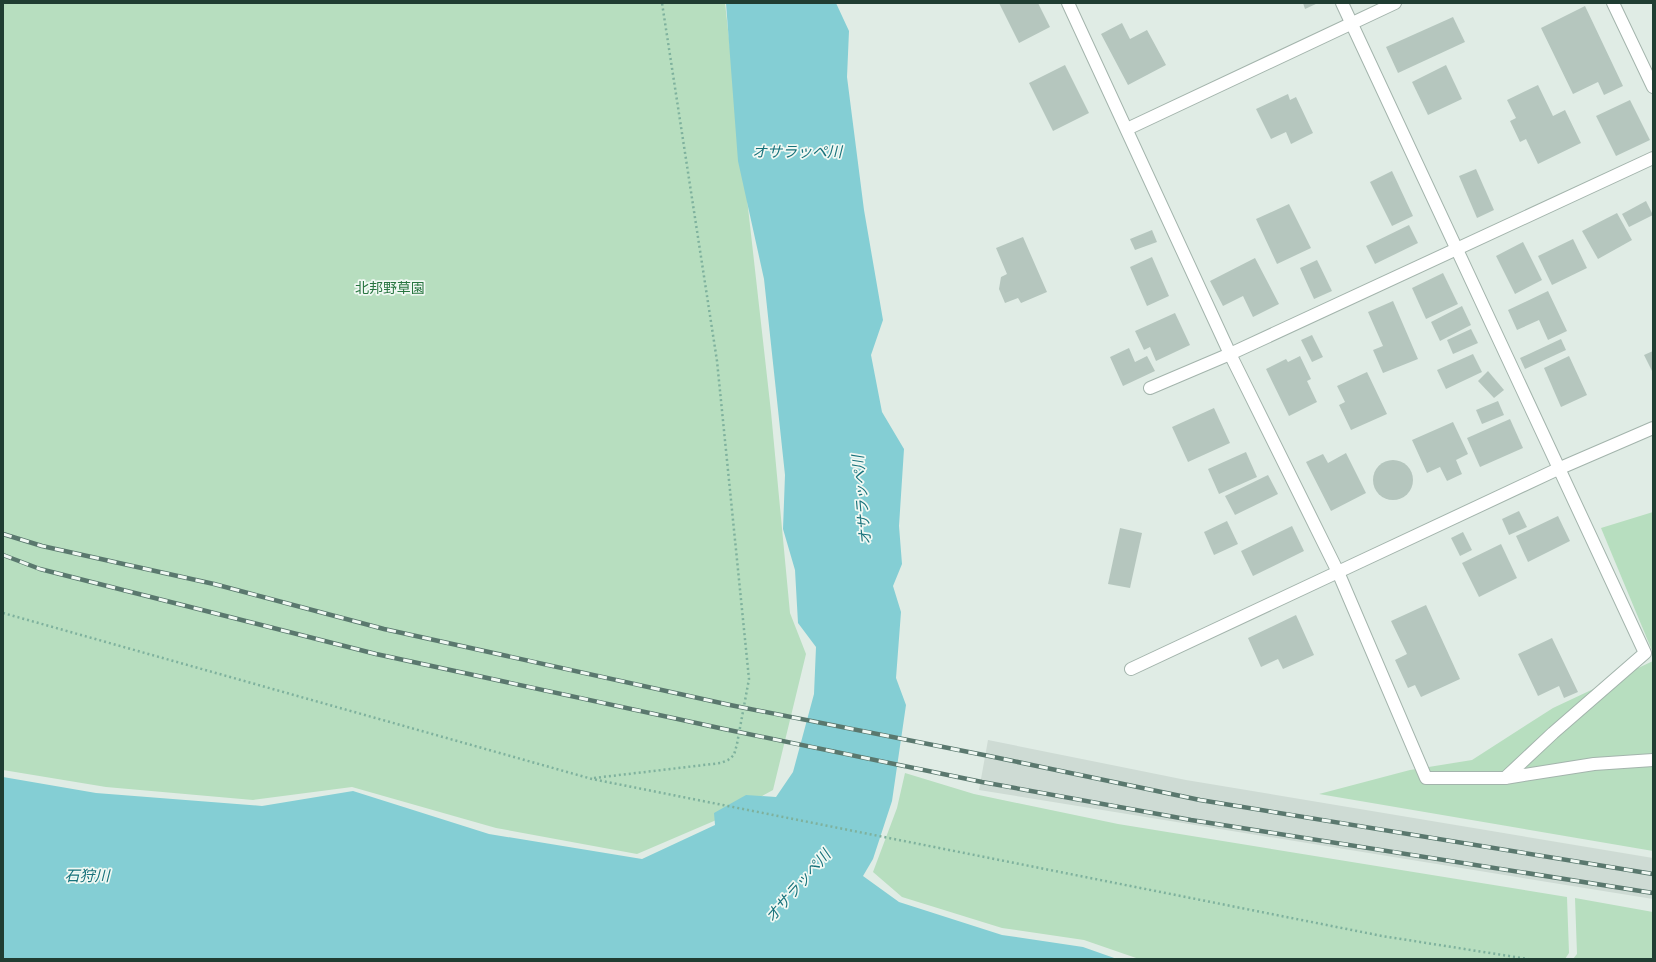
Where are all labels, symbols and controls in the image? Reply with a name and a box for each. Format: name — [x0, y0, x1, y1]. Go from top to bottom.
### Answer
water label: オサラッペ川 — [752, 143, 844, 161]
park label: 北邦野草園 — [355, 280, 425, 297]
water label: オサラッペ川 — [849, 452, 875, 546]
water label: オサラッペ川 — [762, 845, 836, 926]
water label: 石狩川 — [64, 867, 111, 885]

